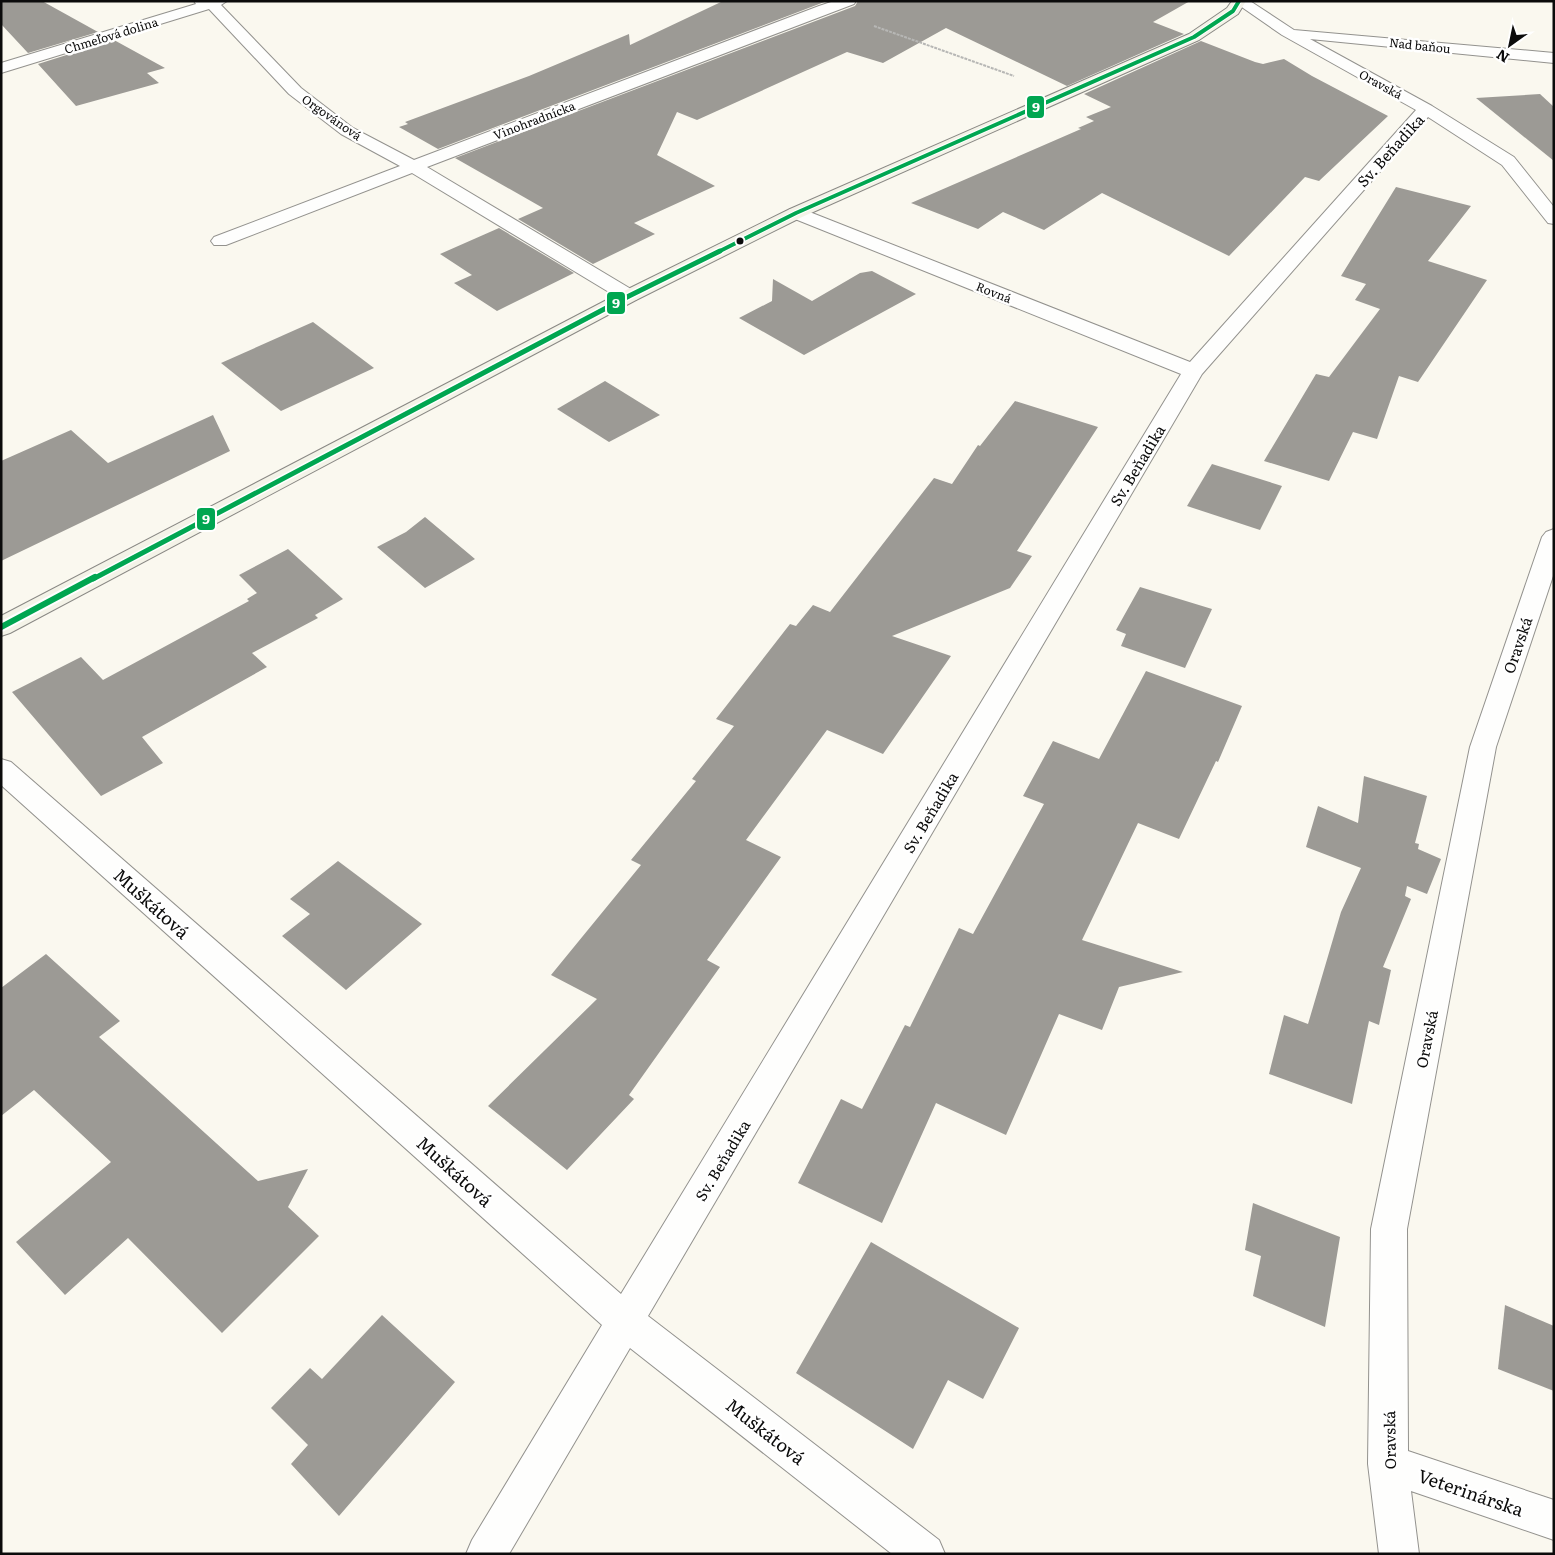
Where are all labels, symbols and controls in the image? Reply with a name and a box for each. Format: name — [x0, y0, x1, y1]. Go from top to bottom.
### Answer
street label: Chmeľová dolina — [62, 12, 161, 58]
north arrow — [1485, 20, 1535, 70]
street label: Nad baňou — [1388, 33, 1452, 57]
text: N — [1492, 45, 1513, 68]
street label: Oravská — [1356, 65, 1406, 103]
street label: Orgovánová — [298, 90, 366, 145]
line badge: 9 — [1026, 95, 1045, 119]
street label: Vinohradnícka — [491, 96, 578, 144]
text: 9 — [1032, 96, 1040, 116]
street label: Sv. Beňadika — [1351, 108, 1430, 192]
unlabelled marker — [735, 236, 745, 246]
street label: Rovná — [974, 277, 1015, 307]
line badge: 9 — [606, 291, 626, 315]
text: 9 — [612, 292, 620, 312]
street label: Sv. Beňadika — [1104, 419, 1171, 510]
line badge: 9 — [196, 507, 216, 531]
text: 9 — [202, 508, 210, 528]
street label: Oravská — [1497, 613, 1538, 676]
street label: Sv. Beňadika — [897, 766, 964, 857]
street label: Muškátová — [108, 861, 196, 945]
street label: Oravská — [1409, 1007, 1443, 1070]
street label: Sv. Beňadika — [689, 1114, 756, 1205]
street label: Muškátová — [411, 1129, 499, 1213]
street label: Muškátová — [721, 1391, 812, 1471]
street label: Oravská — [1377, 1410, 1401, 1469]
street label: Veterinárska — [1415, 1461, 1528, 1523]

